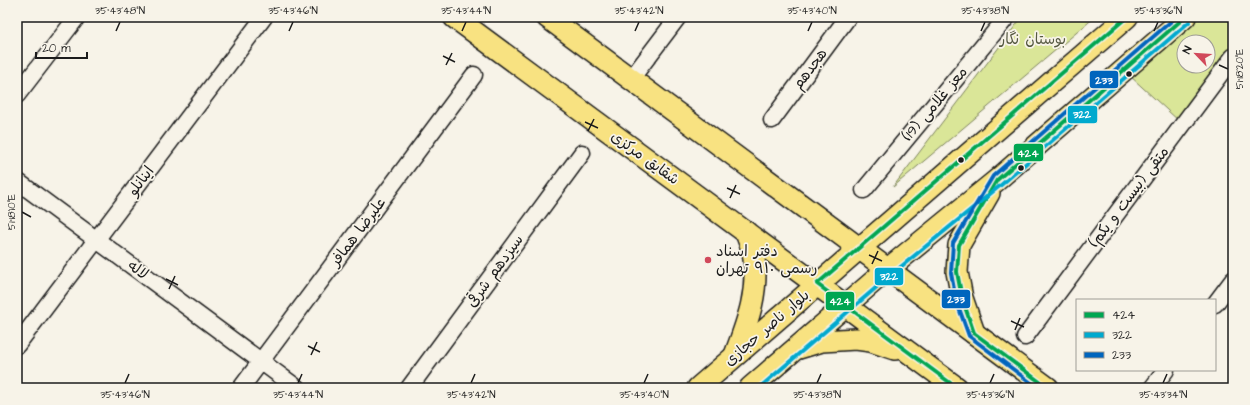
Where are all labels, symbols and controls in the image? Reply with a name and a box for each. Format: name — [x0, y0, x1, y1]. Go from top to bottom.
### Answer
text: 35°43'48"N — [95, 4, 145, 18]
text: 35°43'46"N — [268, 4, 318, 18]
text: 35°43'44"N — [441, 4, 491, 18]
text: 35°43'42"N — [614, 4, 664, 18]
text: 35°43'40"N — [787, 4, 837, 18]
text: 35°43'38"N — [961, 4, 1009, 18]
text: 35°43'36"N — [1134, 4, 1182, 18]
park label: بوستان نگار — [999, 29, 1066, 50]
scale bar — [36, 34, 87, 60]
north arrow — [1176, 34, 1216, 74]
text: 20 m — [42, 40, 71, 57]
street label: هجدهم — [788, 44, 832, 94]
text: N — [1179, 44, 1196, 56]
text: 51°18'20"E — [1233, 49, 1247, 89]
street label: معز غلامی (19) — [898, 62, 972, 146]
unlabelled marker — [1124, 69, 1134, 79]
line badge: 233 — [1089, 70, 1119, 89]
text: 233 — [1094, 73, 1113, 88]
line badge: 322 — [1067, 105, 1098, 124]
text: 322 — [1072, 107, 1092, 122]
street label: شقایق مرکزی — [606, 126, 684, 190]
street label: متقی (بیست و یکم) — [1084, 142, 1175, 252]
line badge: 424 — [1013, 143, 1044, 162]
text: 424 — [1017, 146, 1039, 161]
unlabelled marker — [956, 155, 966, 165]
street label: اینانلو — [122, 162, 159, 201]
unlabelled marker — [1016, 163, 1026, 173]
street label: علیرضا همافر — [324, 193, 391, 273]
text: 51°18'10"E — [5, 194, 19, 230]
street label: سیزدهم شرقی — [461, 230, 529, 312]
place label: دفتر اسناد رسمی ۹۱۰ تهران — [716, 241, 817, 279]
street label: لاله — [123, 255, 153, 285]
marker: دفتر اسناد رسمی ۹۱۰ تهران — [703, 255, 713, 265]
line badge: 322 — [874, 267, 904, 286]
text: 322 — [879, 269, 899, 284]
street label: بلوار ناصر حجازی — [720, 285, 814, 371]
line badge: 233 — [941, 289, 971, 309]
line badge: 424 — [825, 291, 855, 311]
text: 233 — [946, 292, 965, 307]
text: 424 — [829, 294, 851, 309]
legend — [1076, 299, 1216, 371]
text: 424 — [1112, 307, 1135, 324]
text: 322 — [1112, 327, 1132, 344]
text: 233 — [1112, 347, 1131, 364]
text: 35°43'46"N — [100, 388, 150, 402]
text: 35°43'44"N — [273, 388, 323, 402]
text: 35°43'42"N — [446, 388, 496, 402]
text: 35°43'40"N — [619, 388, 669, 402]
text: 35°43'38"N — [793, 388, 841, 402]
text: 35°43'36"N — [966, 388, 1014, 402]
text: 35°43'34"N — [1139, 388, 1187, 402]

